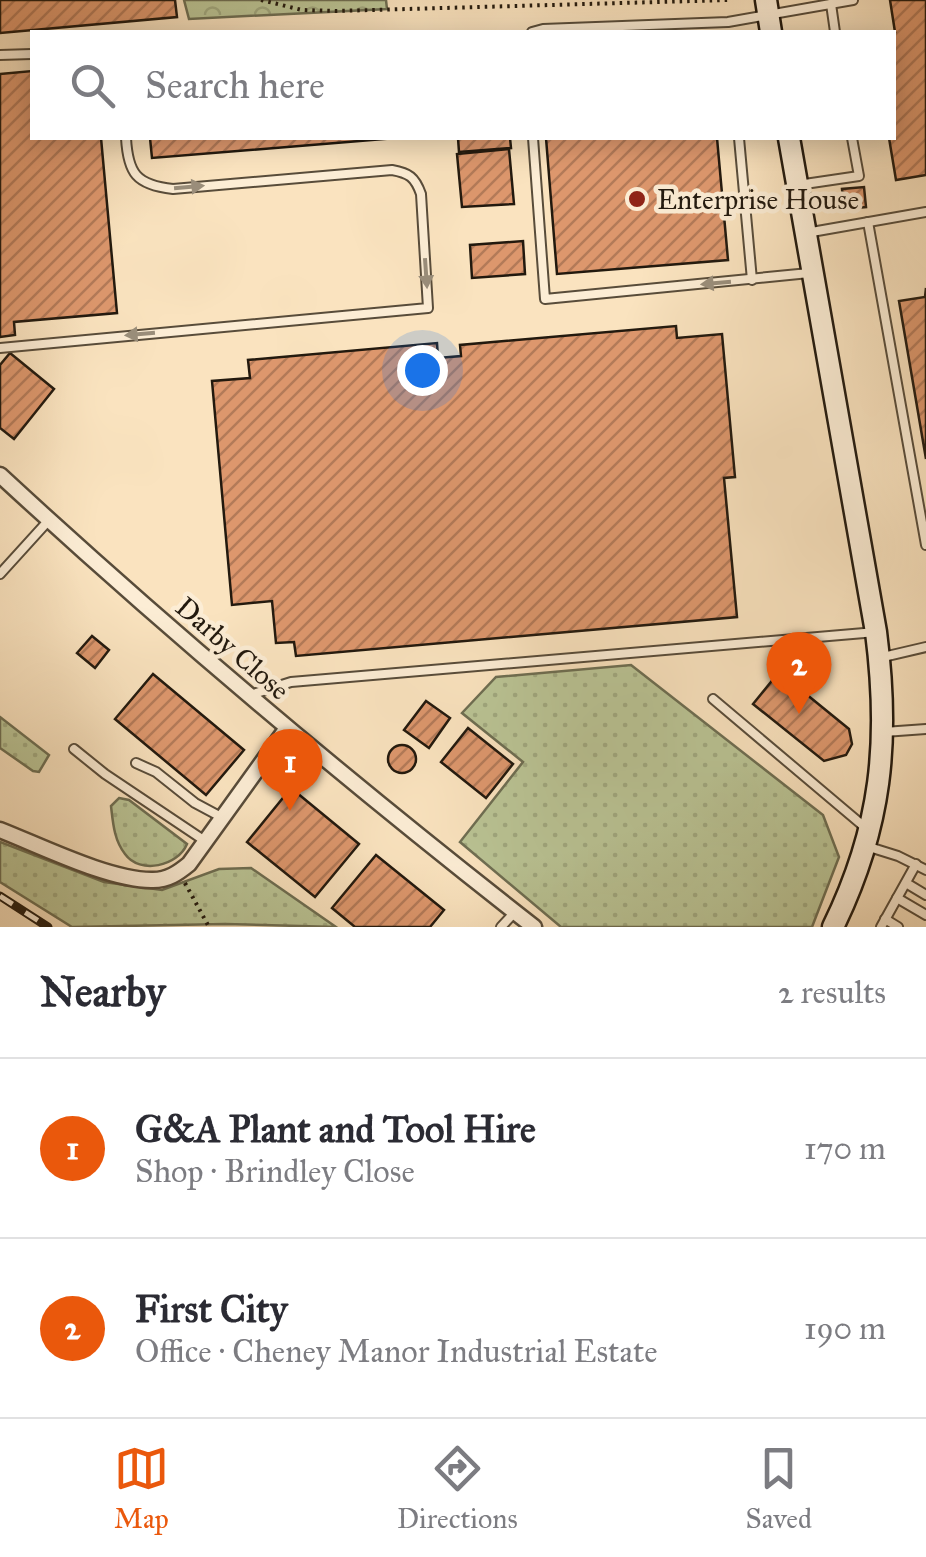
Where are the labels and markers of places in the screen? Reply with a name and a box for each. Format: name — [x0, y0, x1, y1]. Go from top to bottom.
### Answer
place label: Enterprise House — [657, 182, 859, 217]
marker: Enterprise House — [626, 188, 648, 210]
pin: 2 — [766, 632, 832, 714]
pin: 1 — [258, 728, 322, 811]

